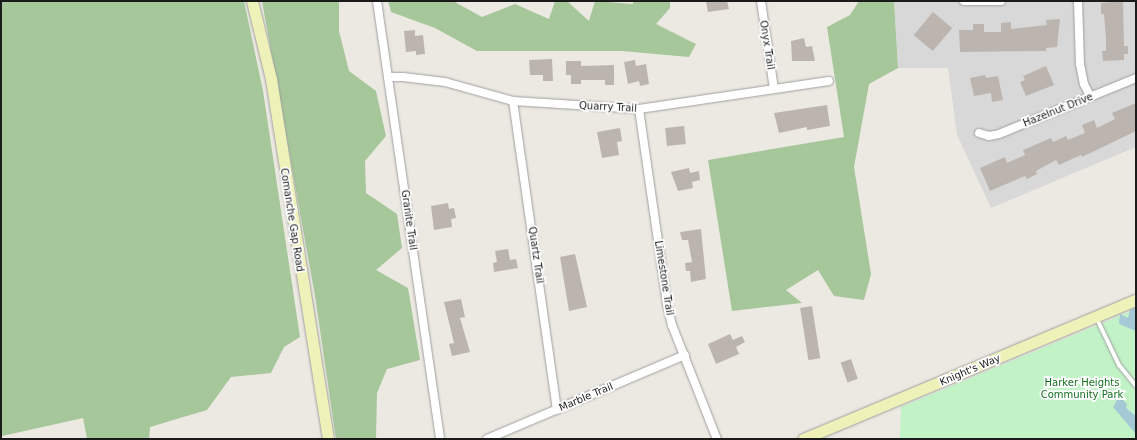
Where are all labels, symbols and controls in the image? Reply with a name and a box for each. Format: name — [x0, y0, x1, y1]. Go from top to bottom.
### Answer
street label: Onyx Trail — [757, 20, 777, 70]
street label: Hazelnut Drive — [1021, 91, 1095, 129]
street label: Quarry Trail — [579, 99, 637, 115]
street label: Comanche Gap Road — [278, 167, 306, 273]
street label: Granite Trail — [399, 189, 419, 251]
street label: Quartz Trail — [526, 226, 546, 284]
street label: Limestone Trail — [652, 240, 676, 316]
street label: Knight's Way — [938, 352, 1002, 388]
park label: Harker Heights Community Park — [1041, 376, 1123, 400]
street label: Marble Trail — [557, 380, 615, 414]

